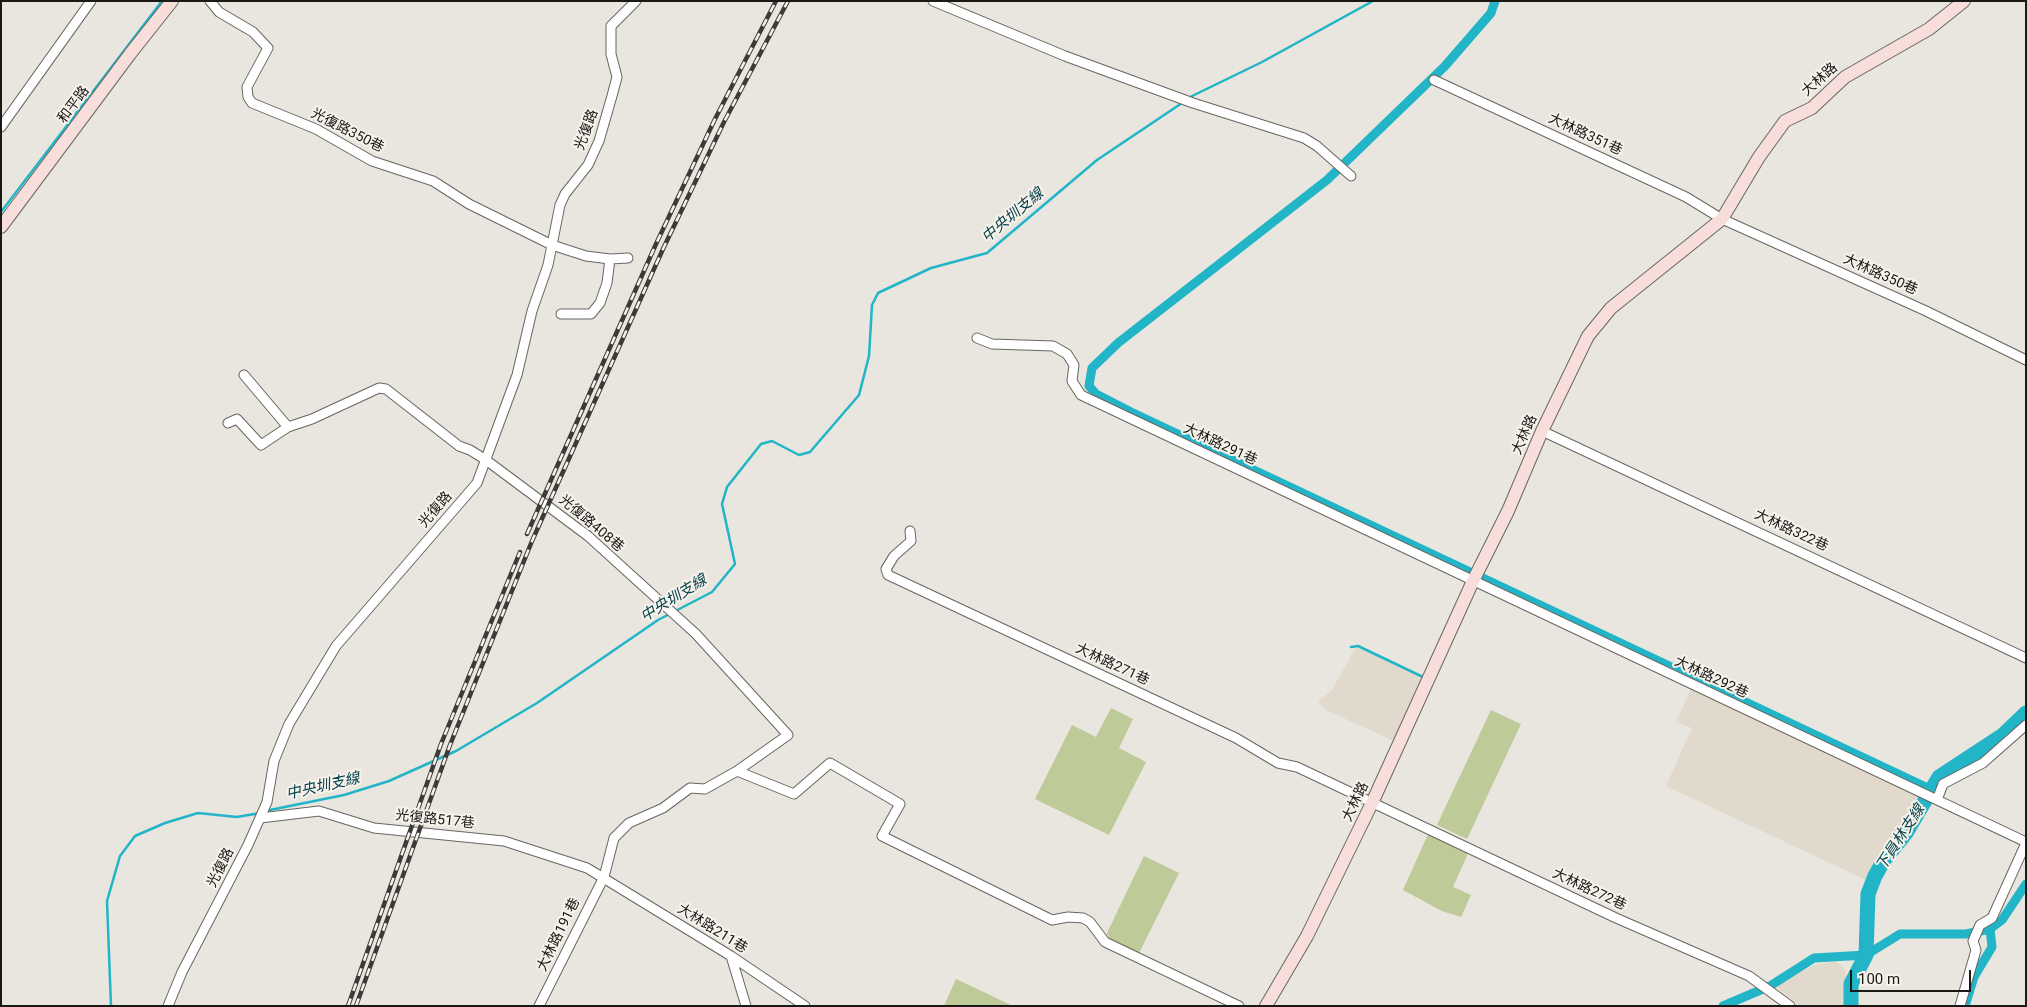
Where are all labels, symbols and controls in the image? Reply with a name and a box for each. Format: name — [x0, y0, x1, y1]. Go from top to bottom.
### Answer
street label: 大林路 — [1799, 60, 1841, 100]
street label: 和平路 — [55, 83, 93, 127]
street label: 光復路350巷 — [308, 105, 386, 157]
street label: 光復路 — [572, 107, 602, 153]
street label: 大林路351巷 — [1545, 111, 1625, 159]
water label: 中央圳支線 — [978, 185, 1048, 247]
street label: 大林路350巷 — [1840, 251, 1920, 299]
street label: 大林路 — [1509, 412, 1541, 458]
street label: 大林路291巷 — [1180, 421, 1260, 469]
street label: 光復路 — [416, 489, 456, 531]
street label: 光復路408巷 — [555, 492, 627, 556]
street label: 大林路322巷 — [1751, 507, 1831, 555]
water label: 中央圳支線 — [637, 571, 711, 627]
street label: 大林路271巷 — [1072, 641, 1152, 689]
street label: 大林路292巷 — [1671, 654, 1751, 702]
water label: 中央圳支線 — [284, 770, 362, 804]
street label: 大林路 — [1339, 779, 1373, 825]
water label: 下員林支線 — [1873, 802, 1929, 874]
street label: 光復路517巷 — [395, 807, 475, 833]
street label: 光復路 — [204, 845, 238, 891]
street label: 大林路272巷 — [1549, 866, 1629, 914]
street label: 大林路191巷 — [534, 896, 584, 974]
street label: 大林路211巷 — [674, 901, 750, 957]
scale bar — [1852, 960, 1973, 992]
text: 100 m — [1858, 970, 1900, 988]

